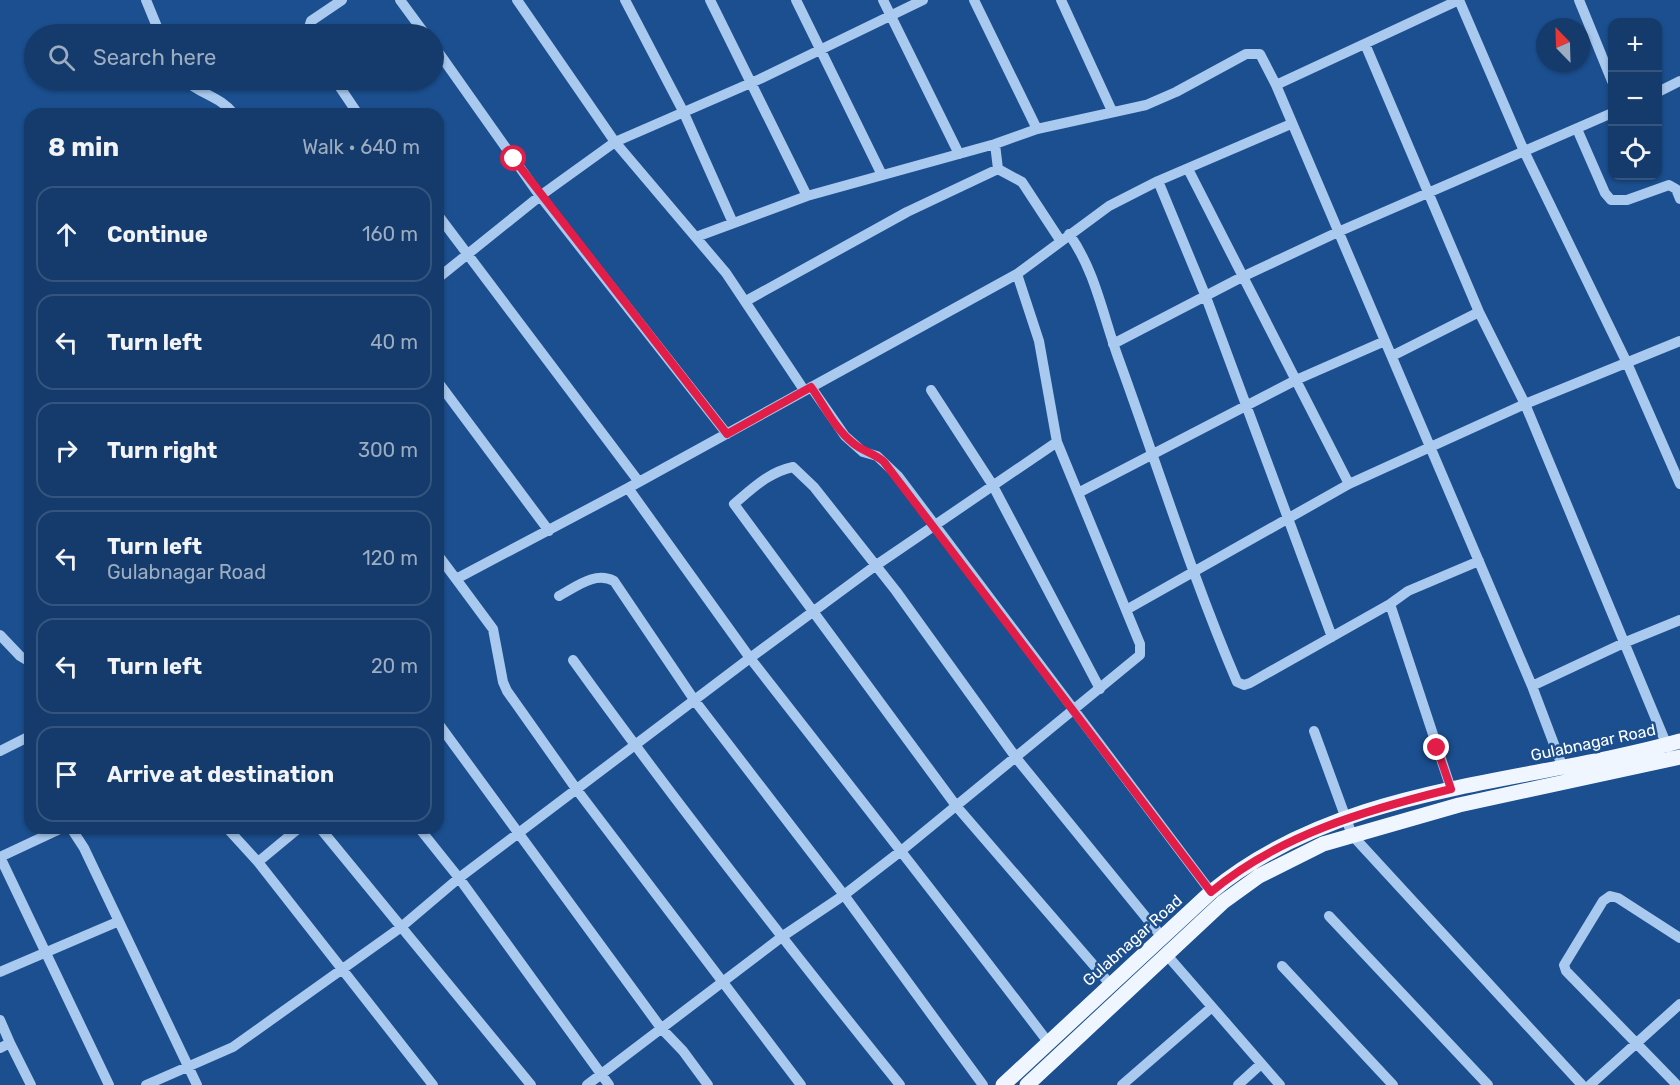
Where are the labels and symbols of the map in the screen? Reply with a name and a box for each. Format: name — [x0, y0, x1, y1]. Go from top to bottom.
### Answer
north arrow — [1536, 18, 1590, 72]
route start — [500, 145, 526, 171]
street label: Gulabnagar Road — [1529, 720, 1657, 765]
route end — [1423, 734, 1449, 760]
street label: Gulabnagar Road — [1079, 891, 1186, 990]

